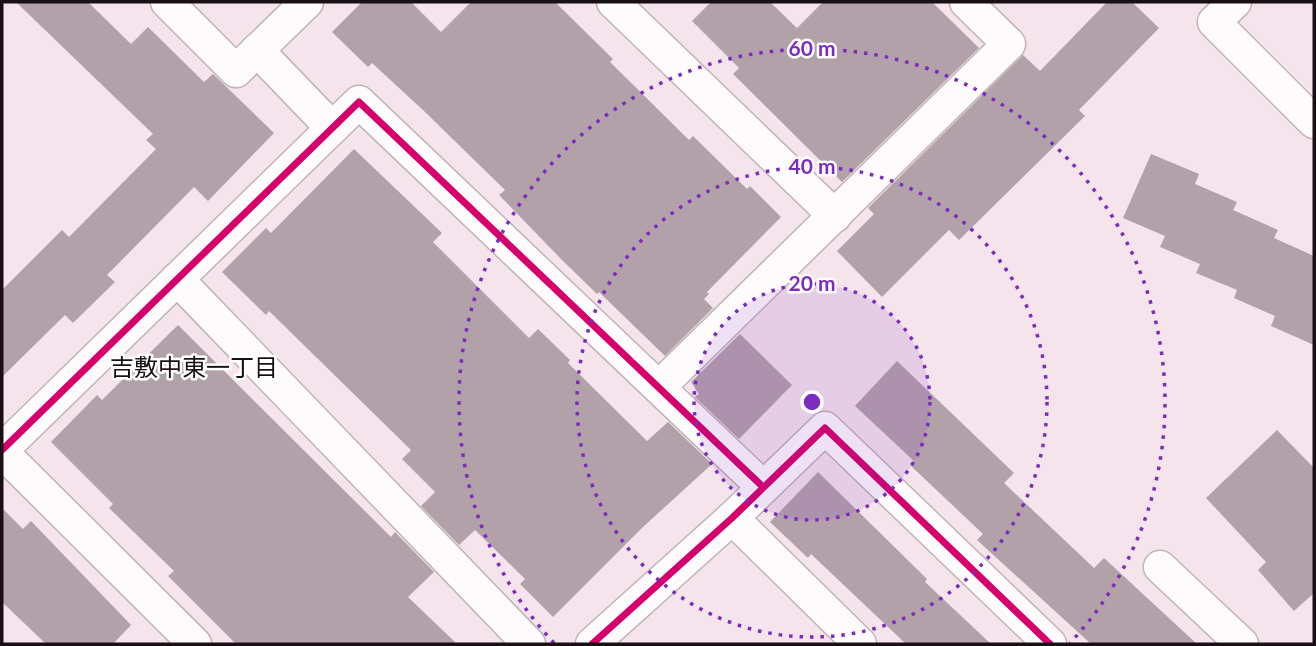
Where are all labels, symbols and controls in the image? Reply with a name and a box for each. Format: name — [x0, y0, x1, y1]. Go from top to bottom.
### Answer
text: 60 m — [788, 35, 836, 60]
text: 40 m — [788, 153, 836, 178]
text: 20 m — [788, 270, 836, 295]
district label: 吉敷中東一丁目 — [110, 352, 278, 381]
centre of rings — [800, 390, 824, 414]

